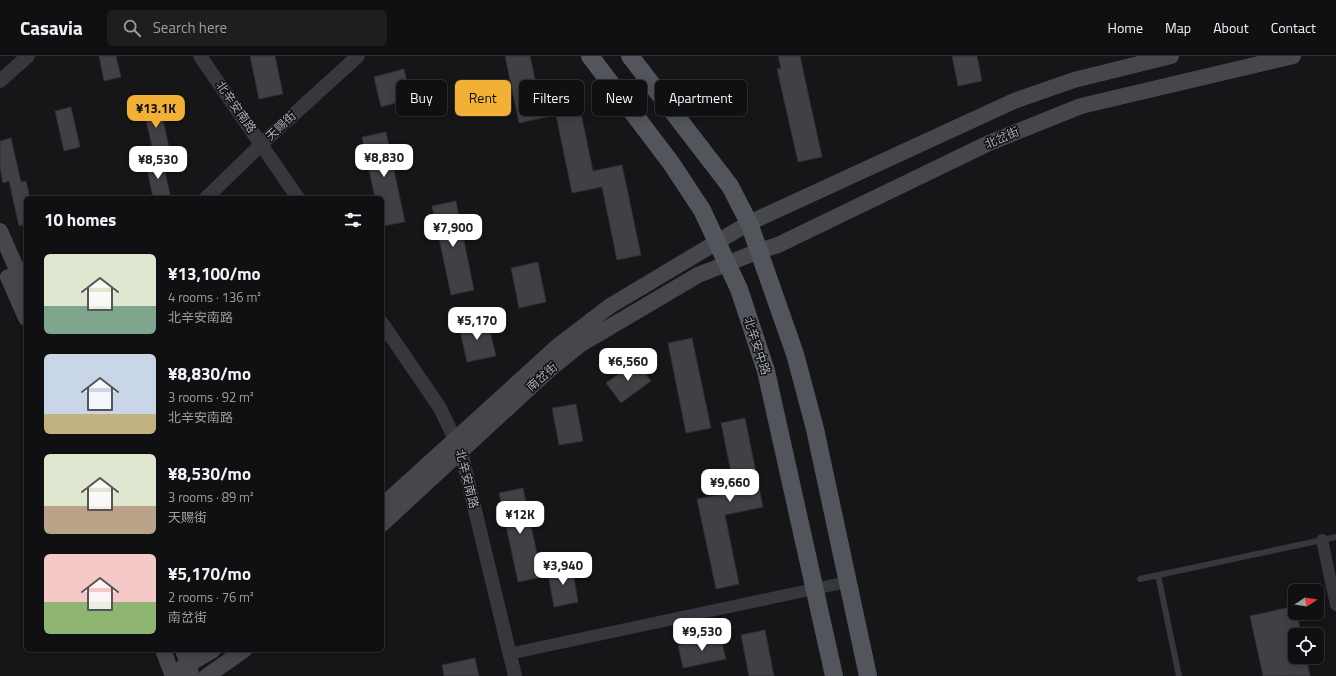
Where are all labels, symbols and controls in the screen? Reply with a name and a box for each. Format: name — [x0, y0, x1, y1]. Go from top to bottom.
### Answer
search box — [107, 10, 387, 46]
text: Casavia — [20, 13, 83, 42]
text: Search here — [153, 16, 227, 39]
icon: search — [121, 17, 143, 39]
text: Home — [1108, 17, 1143, 38]
text: Map — [1165, 17, 1191, 38]
text: About — [1213, 17, 1249, 38]
text: Contact — [1271, 17, 1316, 38]
street label: 北辛安南路 — [211, 77, 261, 137]
chip: Buy — [396, 80, 447, 116]
chip: Rent — [455, 80, 511, 116]
chip: Filters — [519, 80, 584, 116]
chip: New — [592, 80, 647, 116]
chip: Apartment — [655, 80, 747, 116]
pin: ¥13.1K — [123, 95, 189, 129]
text: ¥13.1K — [136, 98, 176, 118]
street label: 天赐街 — [261, 106, 300, 145]
street label: 北岔街 — [982, 122, 1022, 153]
pin: ¥8,830 — [351, 144, 417, 178]
pin: ¥8,530 — [125, 146, 191, 180]
text: ¥8,830 — [364, 147, 404, 167]
text: ¥8,530 — [138, 149, 178, 169]
text: 10 homes — [44, 207, 116, 233]
icon: filters — [342, 209, 364, 231]
pin: ¥7,900 — [420, 214, 486, 248]
text: ¥7,900 — [433, 217, 473, 237]
text: ¥13,100/mo — [168, 261, 260, 287]
icon: home — [76, 270, 124, 318]
text: 4 rooms · 136 m² — [168, 287, 261, 307]
text: 北辛安南路 — [168, 307, 233, 327]
pin: ¥5,170 — [444, 307, 510, 341]
text: ¥5,170 — [457, 310, 497, 330]
street label: 北辛安中路 — [739, 314, 776, 377]
pin: ¥6,560 — [595, 348, 661, 382]
text: ¥6,560 — [608, 351, 648, 371]
street label: 南岔街 — [522, 358, 561, 396]
text: ¥8,830/mo — [168, 361, 251, 387]
icon: home — [76, 370, 124, 418]
text: 3 rooms · 92 m² — [168, 387, 254, 407]
text: 北辛安南路 — [168, 407, 233, 427]
street label: 北辛安南路 — [451, 447, 484, 510]
text: ¥8,530/mo — [168, 461, 251, 487]
pin: ¥9,660 — [697, 469, 763, 503]
icon: home — [76, 470, 124, 518]
text: ¥9,660 — [710, 472, 750, 492]
text: 3 rooms · 89 m² — [168, 487, 254, 507]
pin: ¥12K — [496, 501, 544, 535]
text: ¥12K — [505, 504, 535, 524]
text: 天赐街 — [168, 507, 207, 527]
pin: ¥3,940 — [530, 552, 596, 586]
text: ¥3,940 — [543, 555, 583, 575]
text: ¥5,170/mo — [168, 561, 251, 587]
icon: home — [76, 570, 124, 618]
north arrow — [1288, 584, 1324, 620]
map controls — [1288, 584, 1324, 664]
text: 2 rooms · 76 m² — [168, 587, 254, 607]
text: 南岔街 — [168, 607, 207, 627]
pin: ¥9,530 — [669, 618, 735, 652]
text: ¥9,530 — [682, 621, 722, 641]
button: locate — [1288, 628, 1324, 664]

